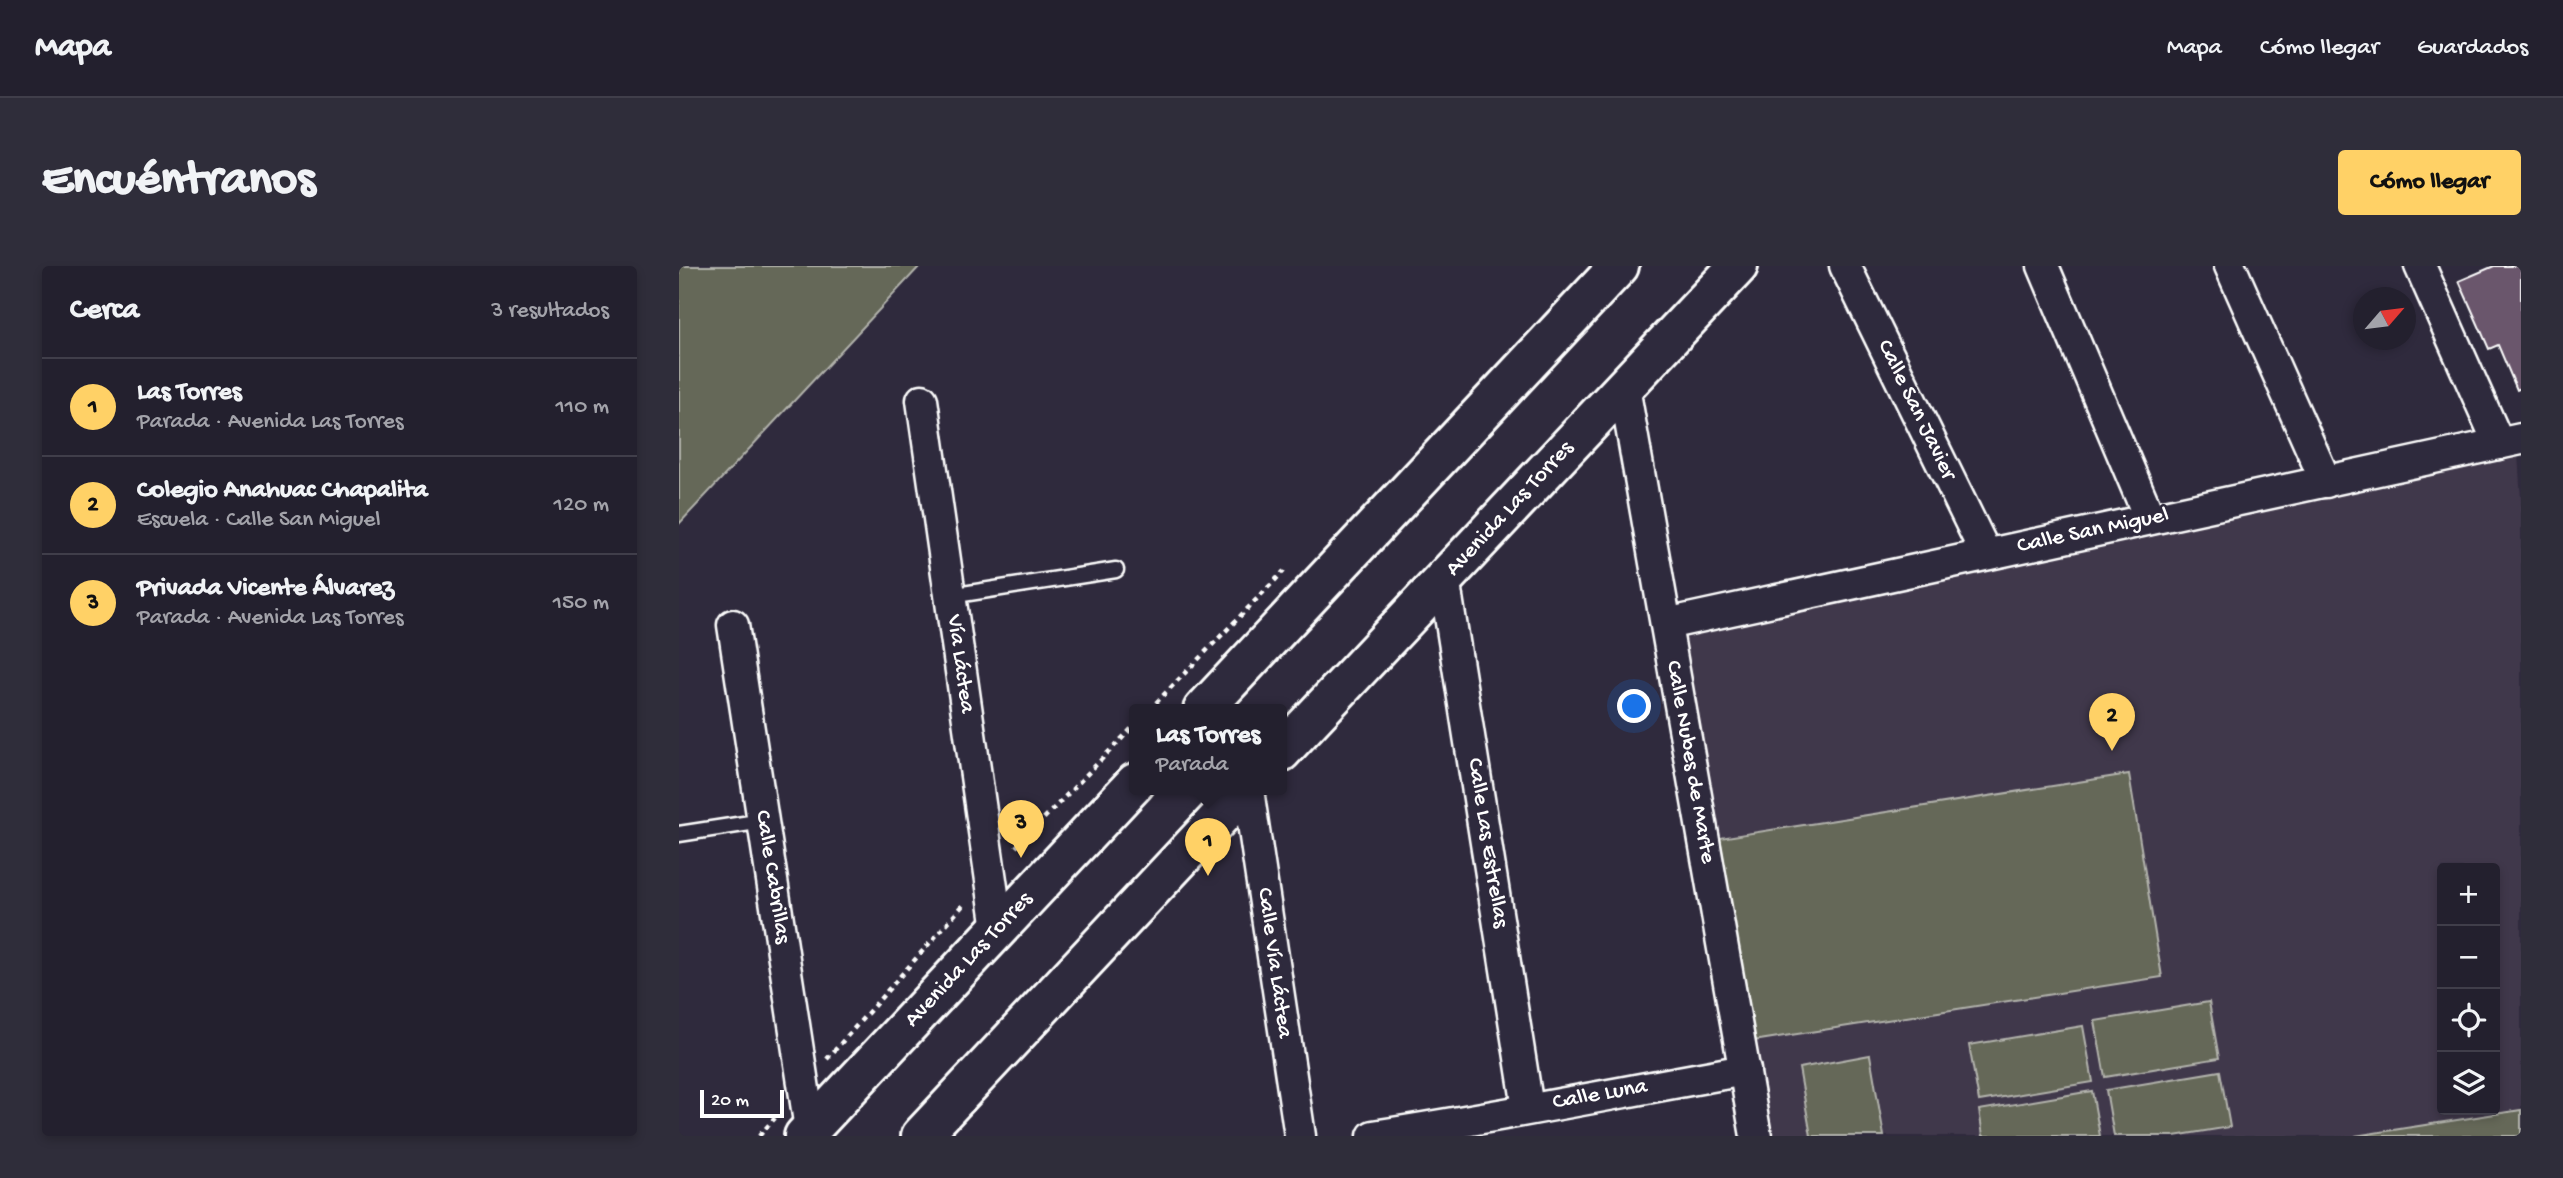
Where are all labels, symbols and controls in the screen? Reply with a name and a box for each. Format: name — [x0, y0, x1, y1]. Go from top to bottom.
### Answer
text: Mapa — [35, 29, 111, 67]
text: Mapa — [2167, 34, 2222, 63]
text: Cómo llegar — [2260, 34, 2379, 63]
text: Guardados — [2417, 34, 2528, 63]
button: Cómo llegar — [2338, 150, 2521, 215]
text: Encuéntranos — [42, 153, 315, 211]
north arrow — [2353, 287, 2416, 350]
text: Cerca — [70, 294, 139, 329]
text: 3 resultados — [491, 298, 609, 325]
street label: Calle San Javier — [1870, 336, 1962, 486]
text: Las Torres — [137, 378, 242, 409]
text: 1 — [88, 394, 98, 421]
text: 110 m — [556, 394, 609, 421]
text: Parada · Avenida Las Torres — [137, 409, 403, 436]
street label: Avenida Las Torres — [1440, 435, 1580, 582]
text: Colegio Anahuac Chapalita — [137, 476, 428, 507]
text: 2 — [87, 492, 99, 519]
text: 120 m — [554, 492, 609, 519]
street label: Calle San Miguel — [2015, 502, 2171, 560]
text: Escuela · Calle San Miguel — [137, 507, 380, 534]
text: Privada Vicente Álvarez — [137, 574, 394, 605]
text: 3 — [87, 590, 99, 617]
text: 150 m — [553, 590, 609, 617]
text: Parada · Avenida Las Torres — [137, 605, 403, 632]
street label: Vía Láctea — [940, 612, 980, 716]
street label: Calle Nubes de Marte — [1659, 659, 1721, 867]
your location — [1617, 689, 1651, 723]
pin: 2 — [2089, 693, 2135, 751]
popup — [1129, 704, 1287, 795]
text: Las Torres — [1156, 721, 1260, 752]
text: Parada — [1156, 752, 1228, 779]
street label: Calle Las Estrellas — [1460, 756, 1514, 930]
pin: 3 — [998, 800, 1044, 858]
street label: Calle Cabrillas — [748, 808, 796, 946]
pin: 1 — [1185, 818, 1231, 876]
map controls — [2437, 863, 2500, 1115]
button: + — [2437, 863, 2500, 926]
street label: Avenida Las Torres — [899, 886, 1039, 1033]
street label: Calle Vía Láctea — [1250, 886, 1298, 1041]
button: − — [2437, 926, 2500, 989]
button: locate — [2437, 989, 2500, 1052]
button: layers — [2437, 1052, 2500, 1115]
street label: Calle Luna — [1551, 1073, 1651, 1117]
scale bar — [700, 1087, 784, 1119]
text: 20 m — [711, 1090, 749, 1113]

